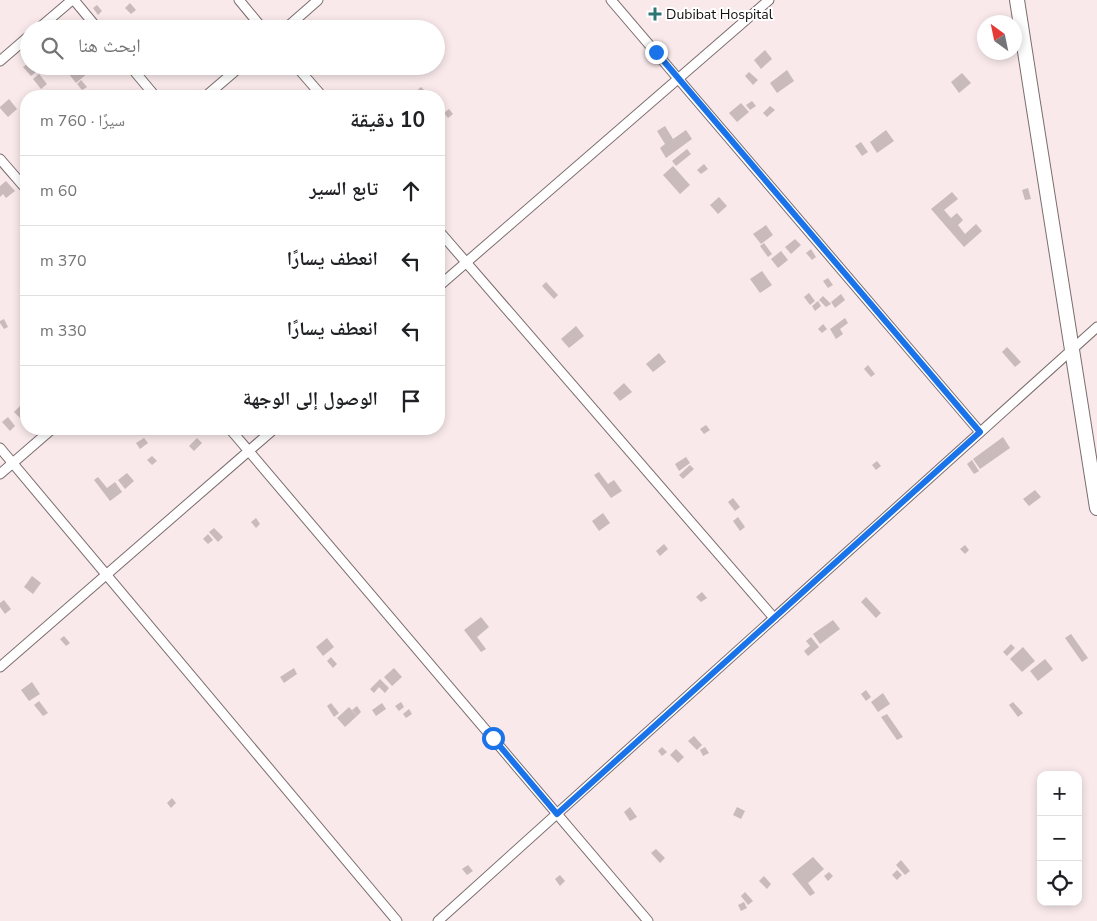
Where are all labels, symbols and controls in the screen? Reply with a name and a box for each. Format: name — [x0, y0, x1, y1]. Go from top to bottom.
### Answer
place label: Dubibat Hospital — [666, 5, 774, 24]
marker: Dubibat Hospital — [648, 7, 662, 21]
north arrow — [977, 15, 1022, 60]
search box — [20, 20, 445, 75]
text: ابحث هنا — [78, 33, 141, 59]
icon: search — [38, 34, 66, 62]
route end — [645, 41, 668, 64]
text: 10 دقيقة — [350, 106, 425, 134]
text: سيرًا · 760 m — [40, 110, 125, 132]
text: تابع السير — [309, 176, 378, 202]
icon: ahead — [397, 177, 425, 205]
text: 60 m — [40, 180, 77, 202]
text: انعطف يسارًا — [287, 246, 378, 272]
icon: left — [397, 247, 425, 275]
text: 370 m — [40, 250, 87, 272]
text: انعطف يسارًا — [287, 316, 378, 342]
icon: left — [397, 317, 425, 345]
text: 330 m — [40, 320, 87, 342]
text: الوصول إلى الوجهة — [243, 386, 378, 412]
icon: arrive — [397, 387, 425, 415]
route start — [482, 727, 505, 750]
map controls — [1037, 771, 1082, 906]
button: + — [1037, 771, 1082, 816]
button: − — [1037, 816, 1082, 861]
button: locate — [1037, 861, 1082, 906]

